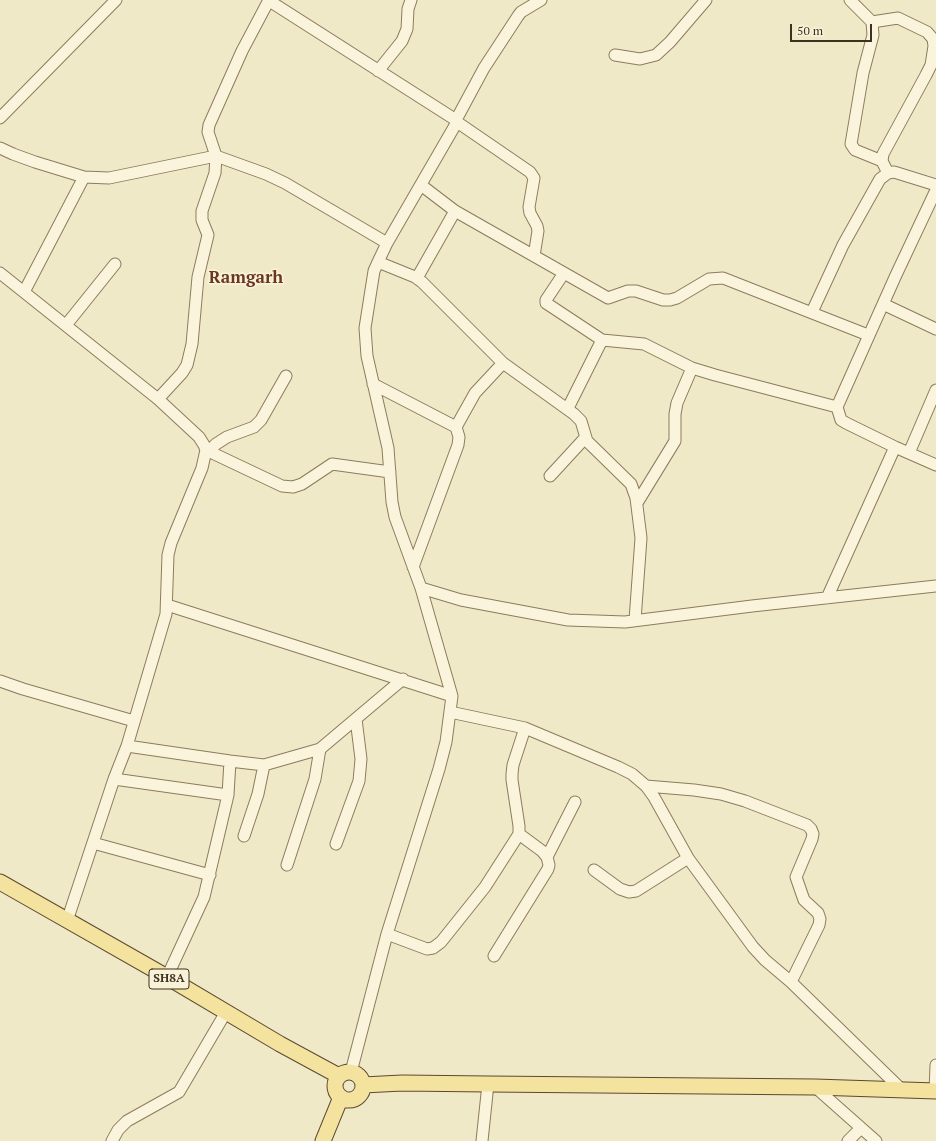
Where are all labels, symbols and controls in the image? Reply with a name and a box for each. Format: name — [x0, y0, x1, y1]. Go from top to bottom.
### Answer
scale bar — [792, 16, 874, 42]
text: 50 m — [797, 23, 823, 38]
district label: Ramgarh — [209, 268, 283, 288]
road number: SH8A — [149, 969, 189, 989]

